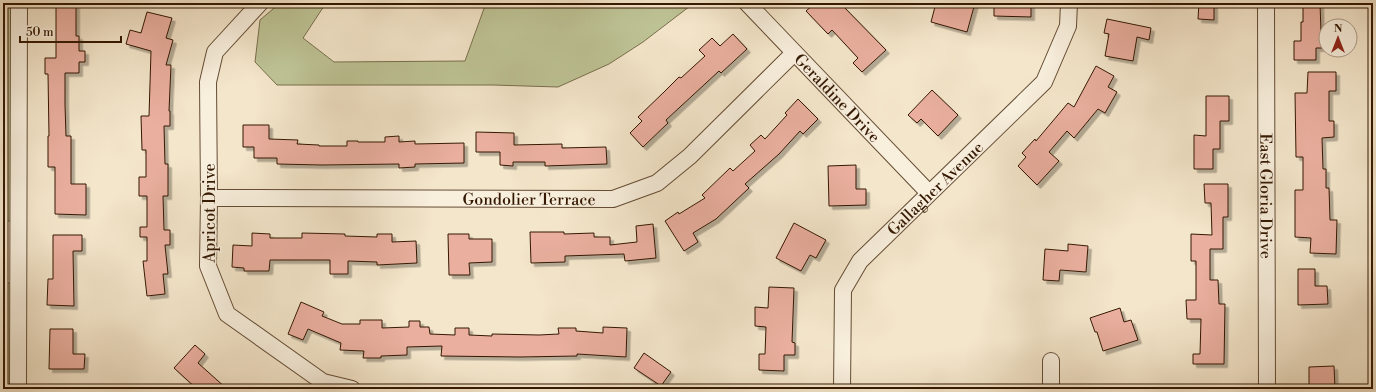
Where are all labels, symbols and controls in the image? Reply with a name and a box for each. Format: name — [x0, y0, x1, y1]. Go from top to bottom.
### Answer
scale bar — [20, 18, 121, 44]
north arrow — [1318, 18, 1358, 58]
text: N — [1334, 22, 1343, 36]
text: 50 m — [26, 25, 54, 40]
street label: Geraldine Drive — [790, 50, 884, 147]
street label: East Gloria Drive — [1255, 133, 1276, 259]
street label: Gallagher Avenue — [883, 138, 988, 240]
street label: Apricot Drive — [200, 163, 220, 264]
street label: Gondolier Terrace — [462, 190, 596, 210]

